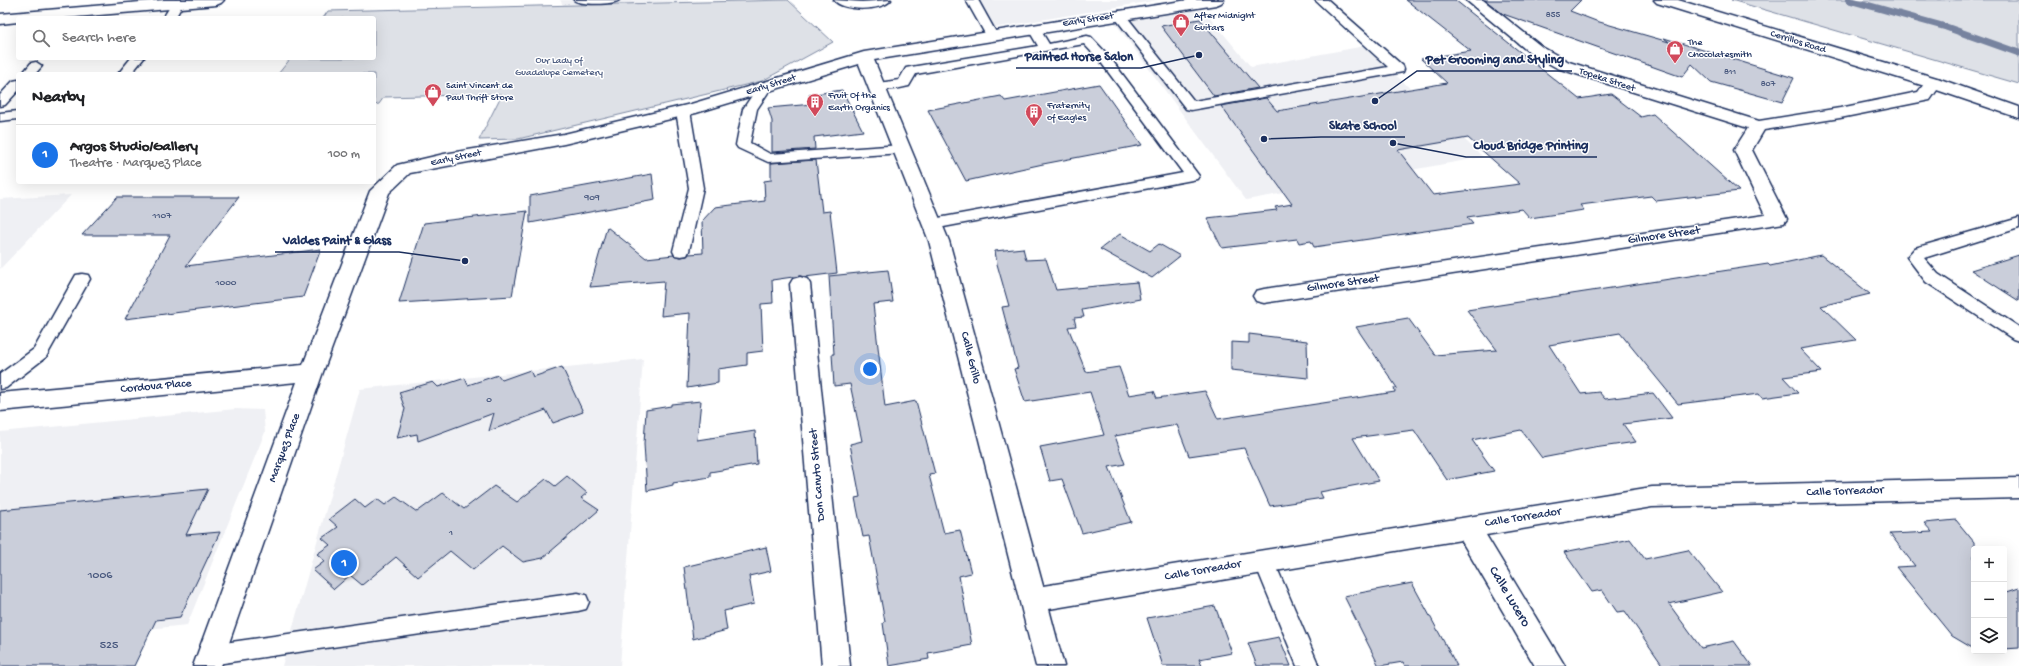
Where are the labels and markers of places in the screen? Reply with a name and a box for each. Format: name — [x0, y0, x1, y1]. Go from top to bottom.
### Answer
place label: After Midnight Guitars — [1194, 10, 1256, 34]
shop icon: After Midnight Guitars — [1171, 12, 1191, 37]
place label: The Chocolatesmith — [1687, 37, 1753, 61]
shop icon: The Chocolatesmith — [1665, 39, 1685, 64]
callout: Painted Horse Salon — [1016, 43, 1141, 68]
callout: Pet Grooming and Styling — [1417, 46, 1572, 71]
place label: Saint Vincent de Paul Thrift Store — [445, 80, 514, 104]
shop icon: Saint Vincent de Paul Thrift Store — [423, 82, 443, 107]
place label: Fruit Of the Earth Organics — [827, 90, 890, 114]
building icon: Fruit Of the Earth Organics — [805, 92, 825, 117]
place label: Fraternity of Eagles — [1046, 100, 1090, 124]
building icon: Fraternity of Eagles — [1024, 102, 1044, 127]
callout: Skate School — [1321, 112, 1405, 137]
callout: Cloud Bridge Printing — [1466, 132, 1597, 157]
callout: Valdes Paint & Glass — [275, 227, 399, 252]
pin: 1 — [331, 548, 357, 578]

